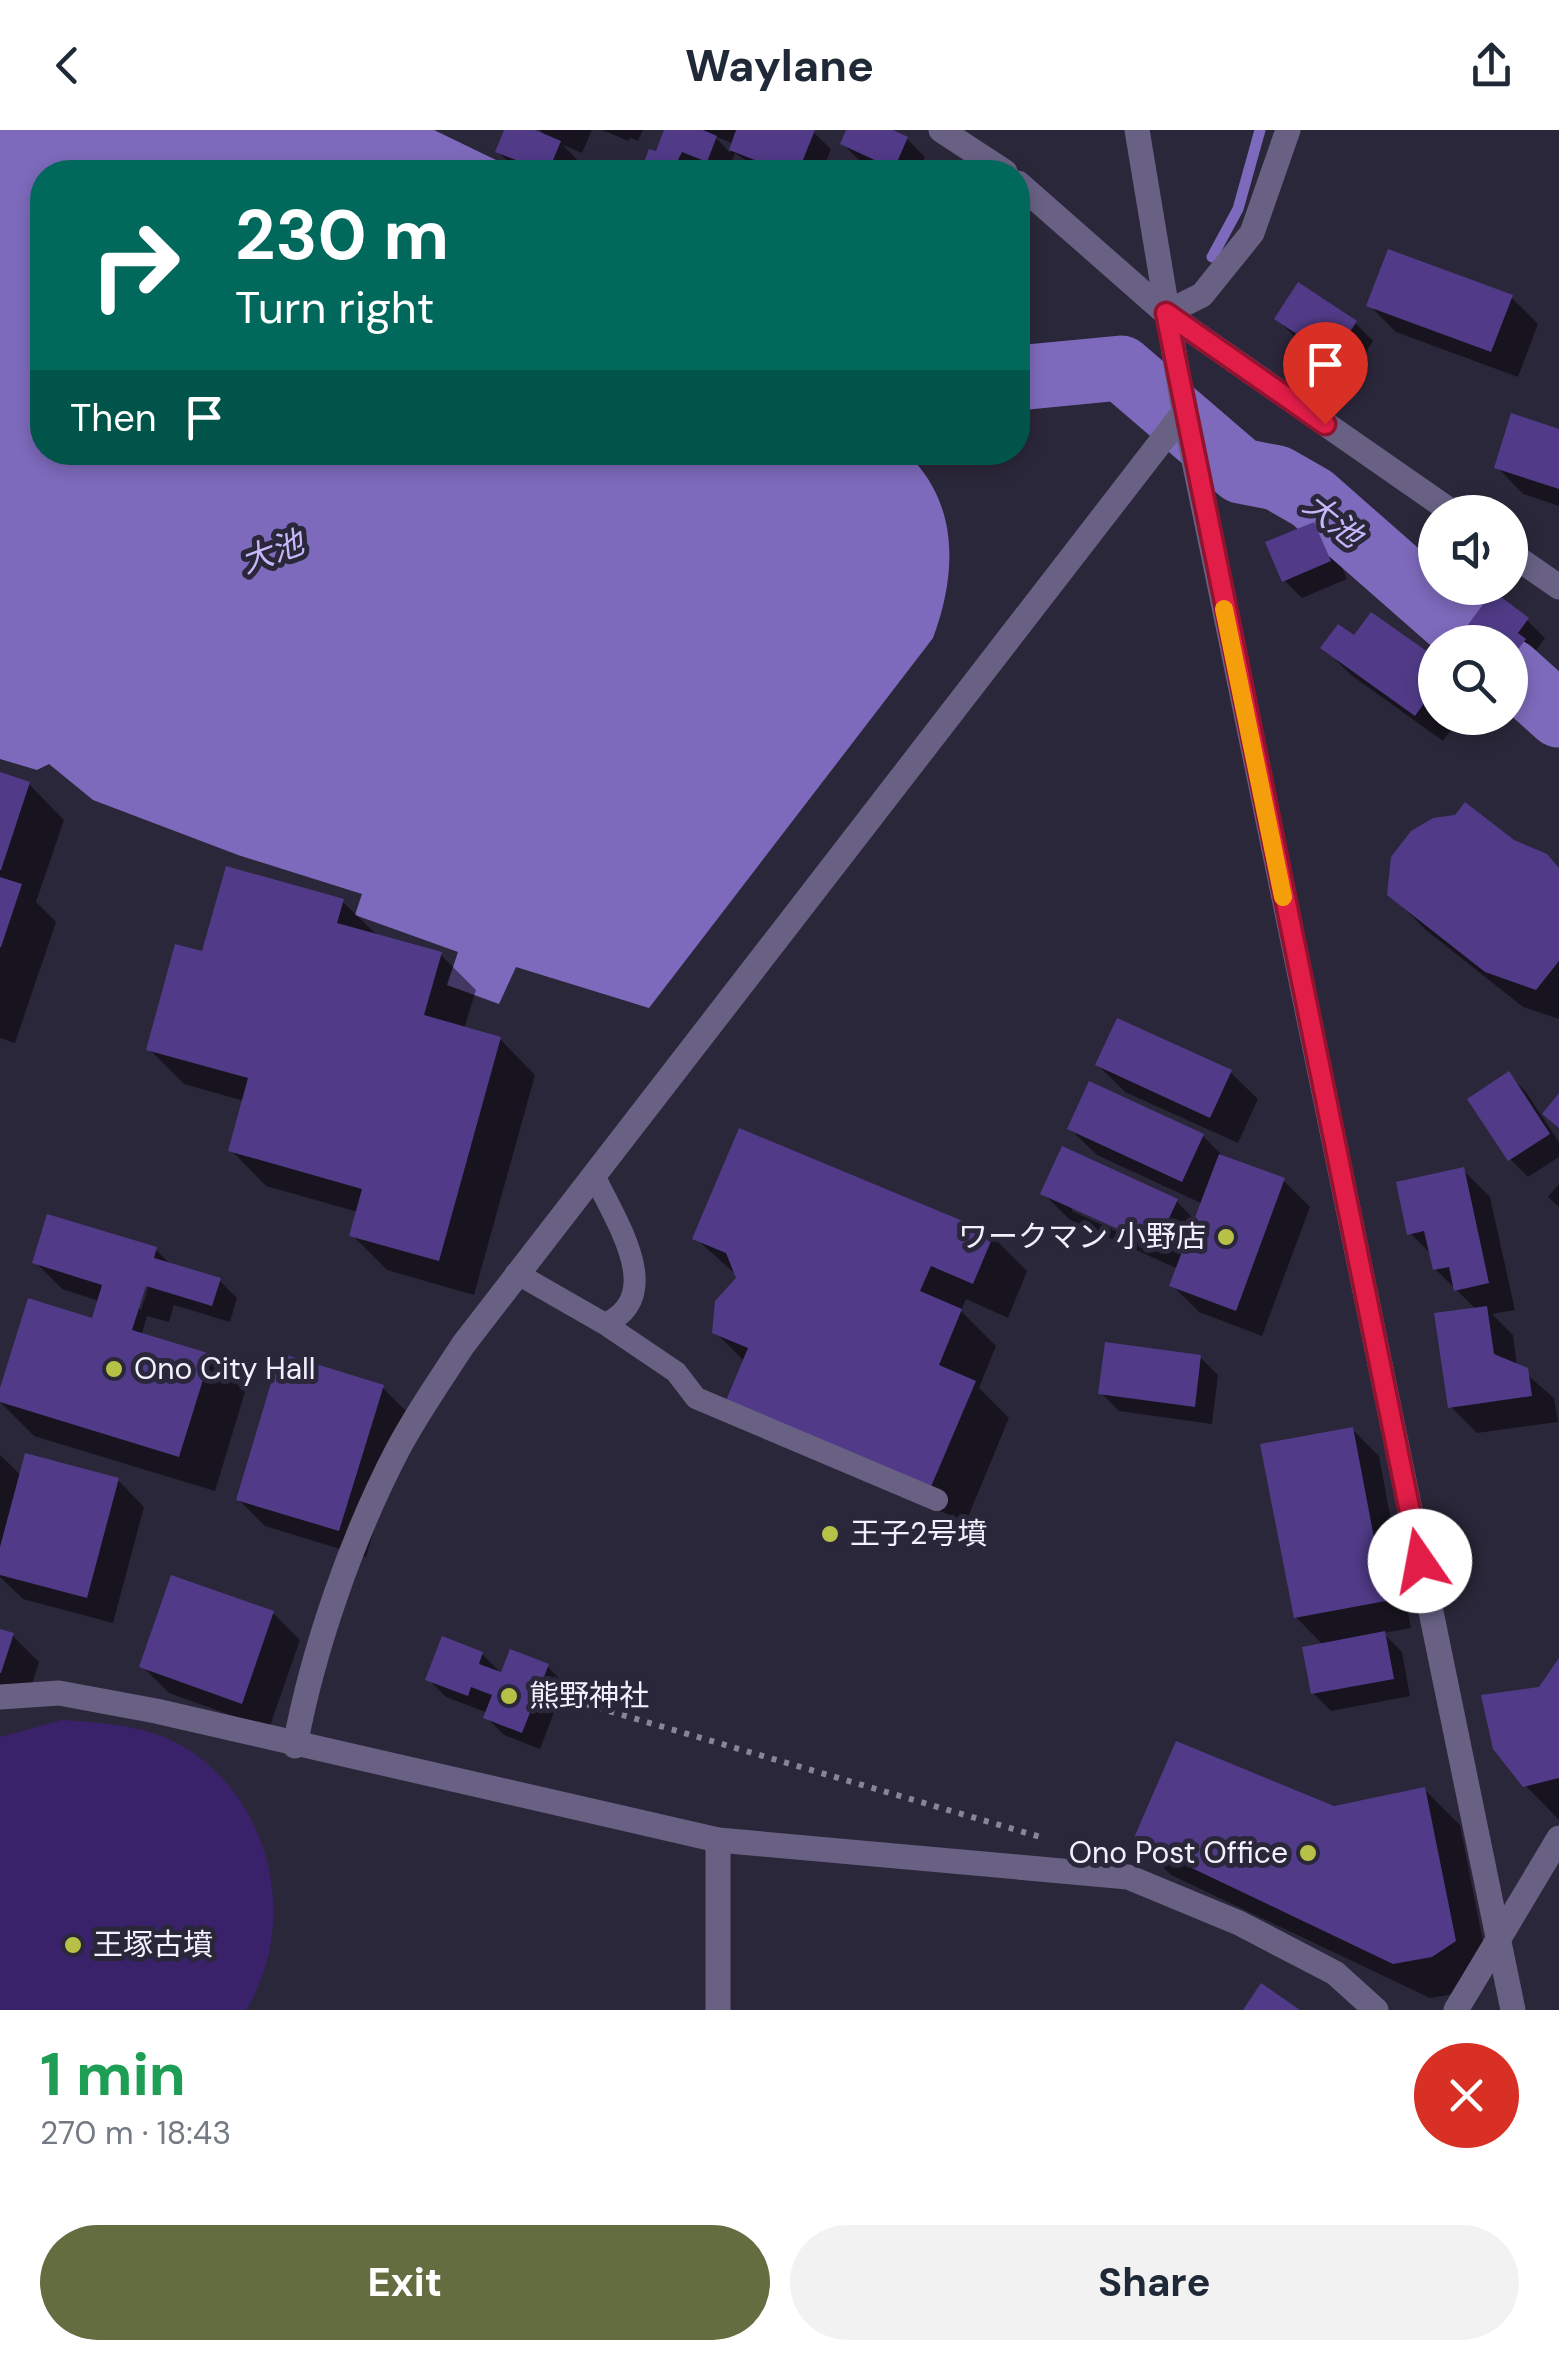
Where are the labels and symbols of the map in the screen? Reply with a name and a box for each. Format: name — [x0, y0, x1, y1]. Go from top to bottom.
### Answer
pin — [1283, 322, 1368, 425]
water label: 大池 — [1295, 484, 1373, 558]
water label: 大池 — [235, 520, 312, 583]
place label: ワークマン 小野店 — [958, 1217, 1206, 1256]
marker: ワークマン 小野店 — [1215, 1226, 1237, 1248]
place label: Ono City Hall — [134, 1349, 315, 1388]
marker: Ono City Hall — [103, 1358, 125, 1380]
position arrow — [1368, 1509, 1472, 1613]
place label: 王子2号墳 — [850, 1514, 987, 1553]
marker: 王子2号墳 — [819, 1523, 841, 1545]
place label: 熊野神社 — [529, 1676, 649, 1715]
marker: 熊野神社 — [498, 1685, 520, 1707]
place label: Ono Post Office — [1069, 1833, 1288, 1872]
marker: Ono Post Office — [1297, 1842, 1319, 1864]
place label: 王塚古墳 — [93, 1925, 213, 1964]
marker: 王塚古墳 — [62, 1934, 84, 1956]

